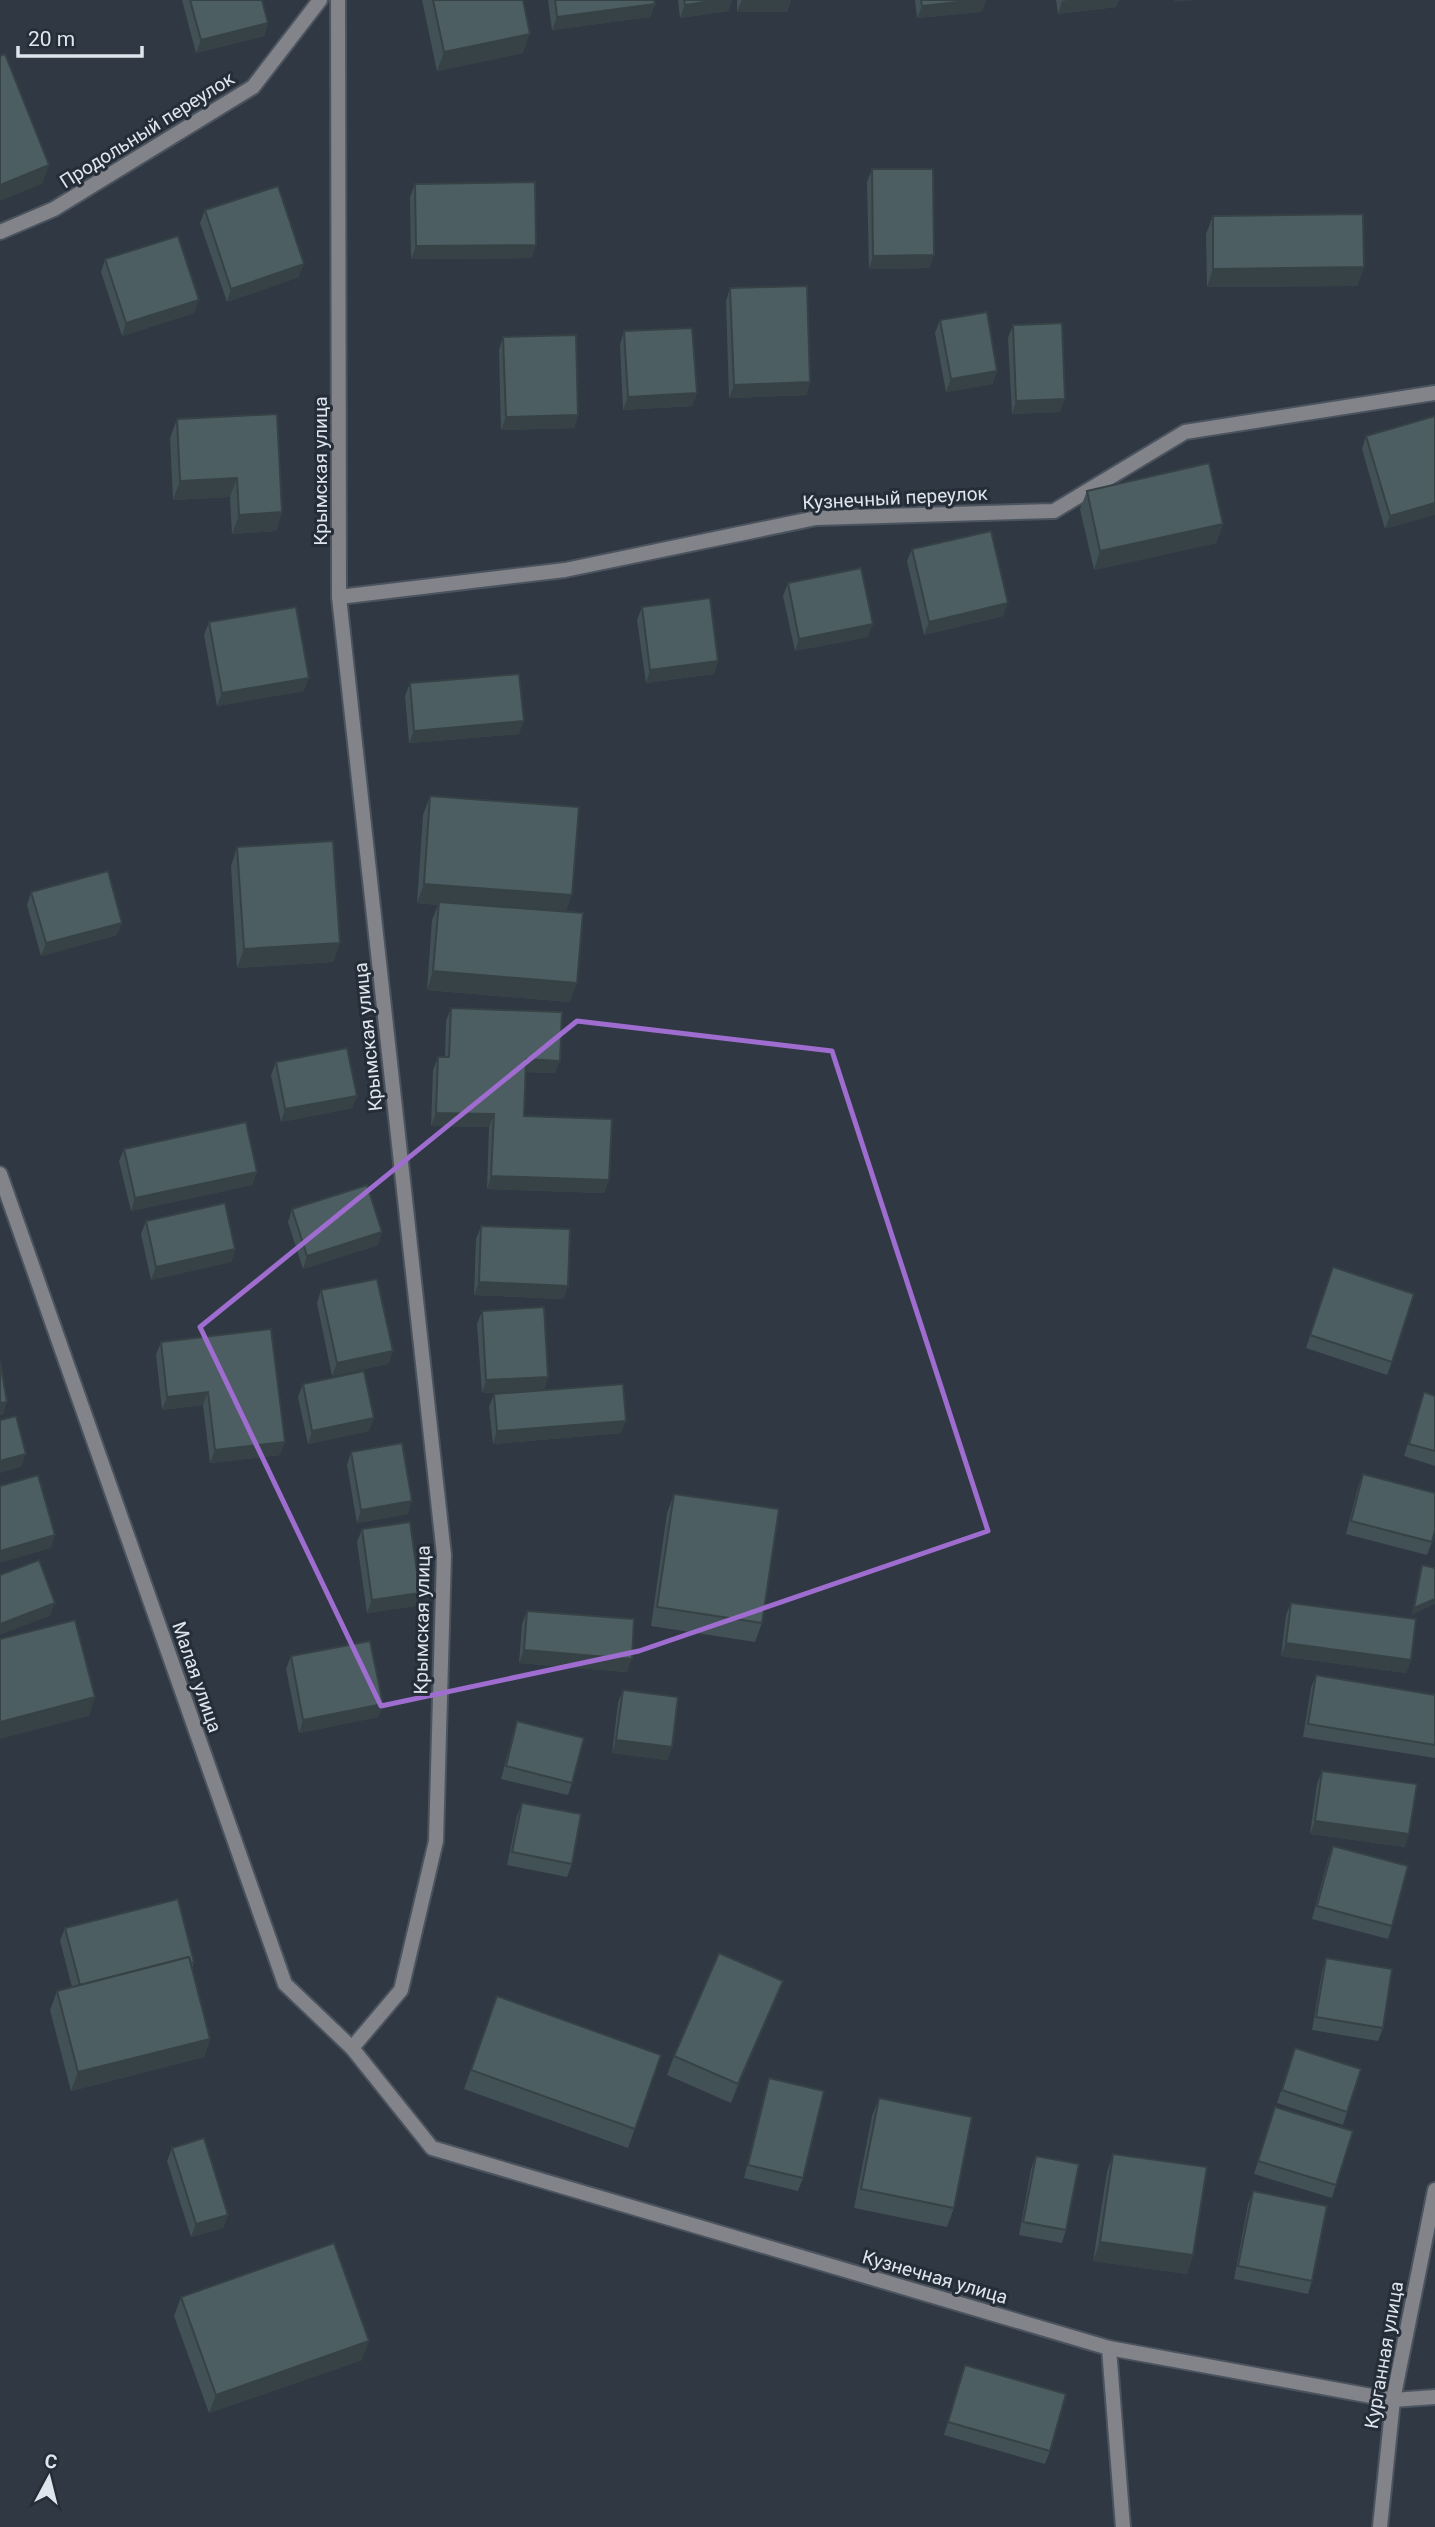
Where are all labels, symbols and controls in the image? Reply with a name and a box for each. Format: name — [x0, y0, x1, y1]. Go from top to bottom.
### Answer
scale bar — [18, 14, 142, 58]
text: 20 m — [28, 27, 75, 51]
street label: Продольный переулок — [55, 66, 239, 193]
street label: Крымская улица — [309, 396, 332, 546]
street label: Кузнечный переулок — [802, 482, 989, 514]
street label: Крымская улица — [349, 962, 387, 1112]
street label: Крымская улица — [409, 1545, 435, 1695]
street label: Малая улица — [167, 1619, 227, 1735]
street label: Кузнечная улица — [860, 2245, 1010, 2309]
street label: Курганная улица — [1360, 2279, 1408, 2431]
north arrow — [14, 2443, 84, 2513]
text: С — [43, 2449, 59, 2474]

